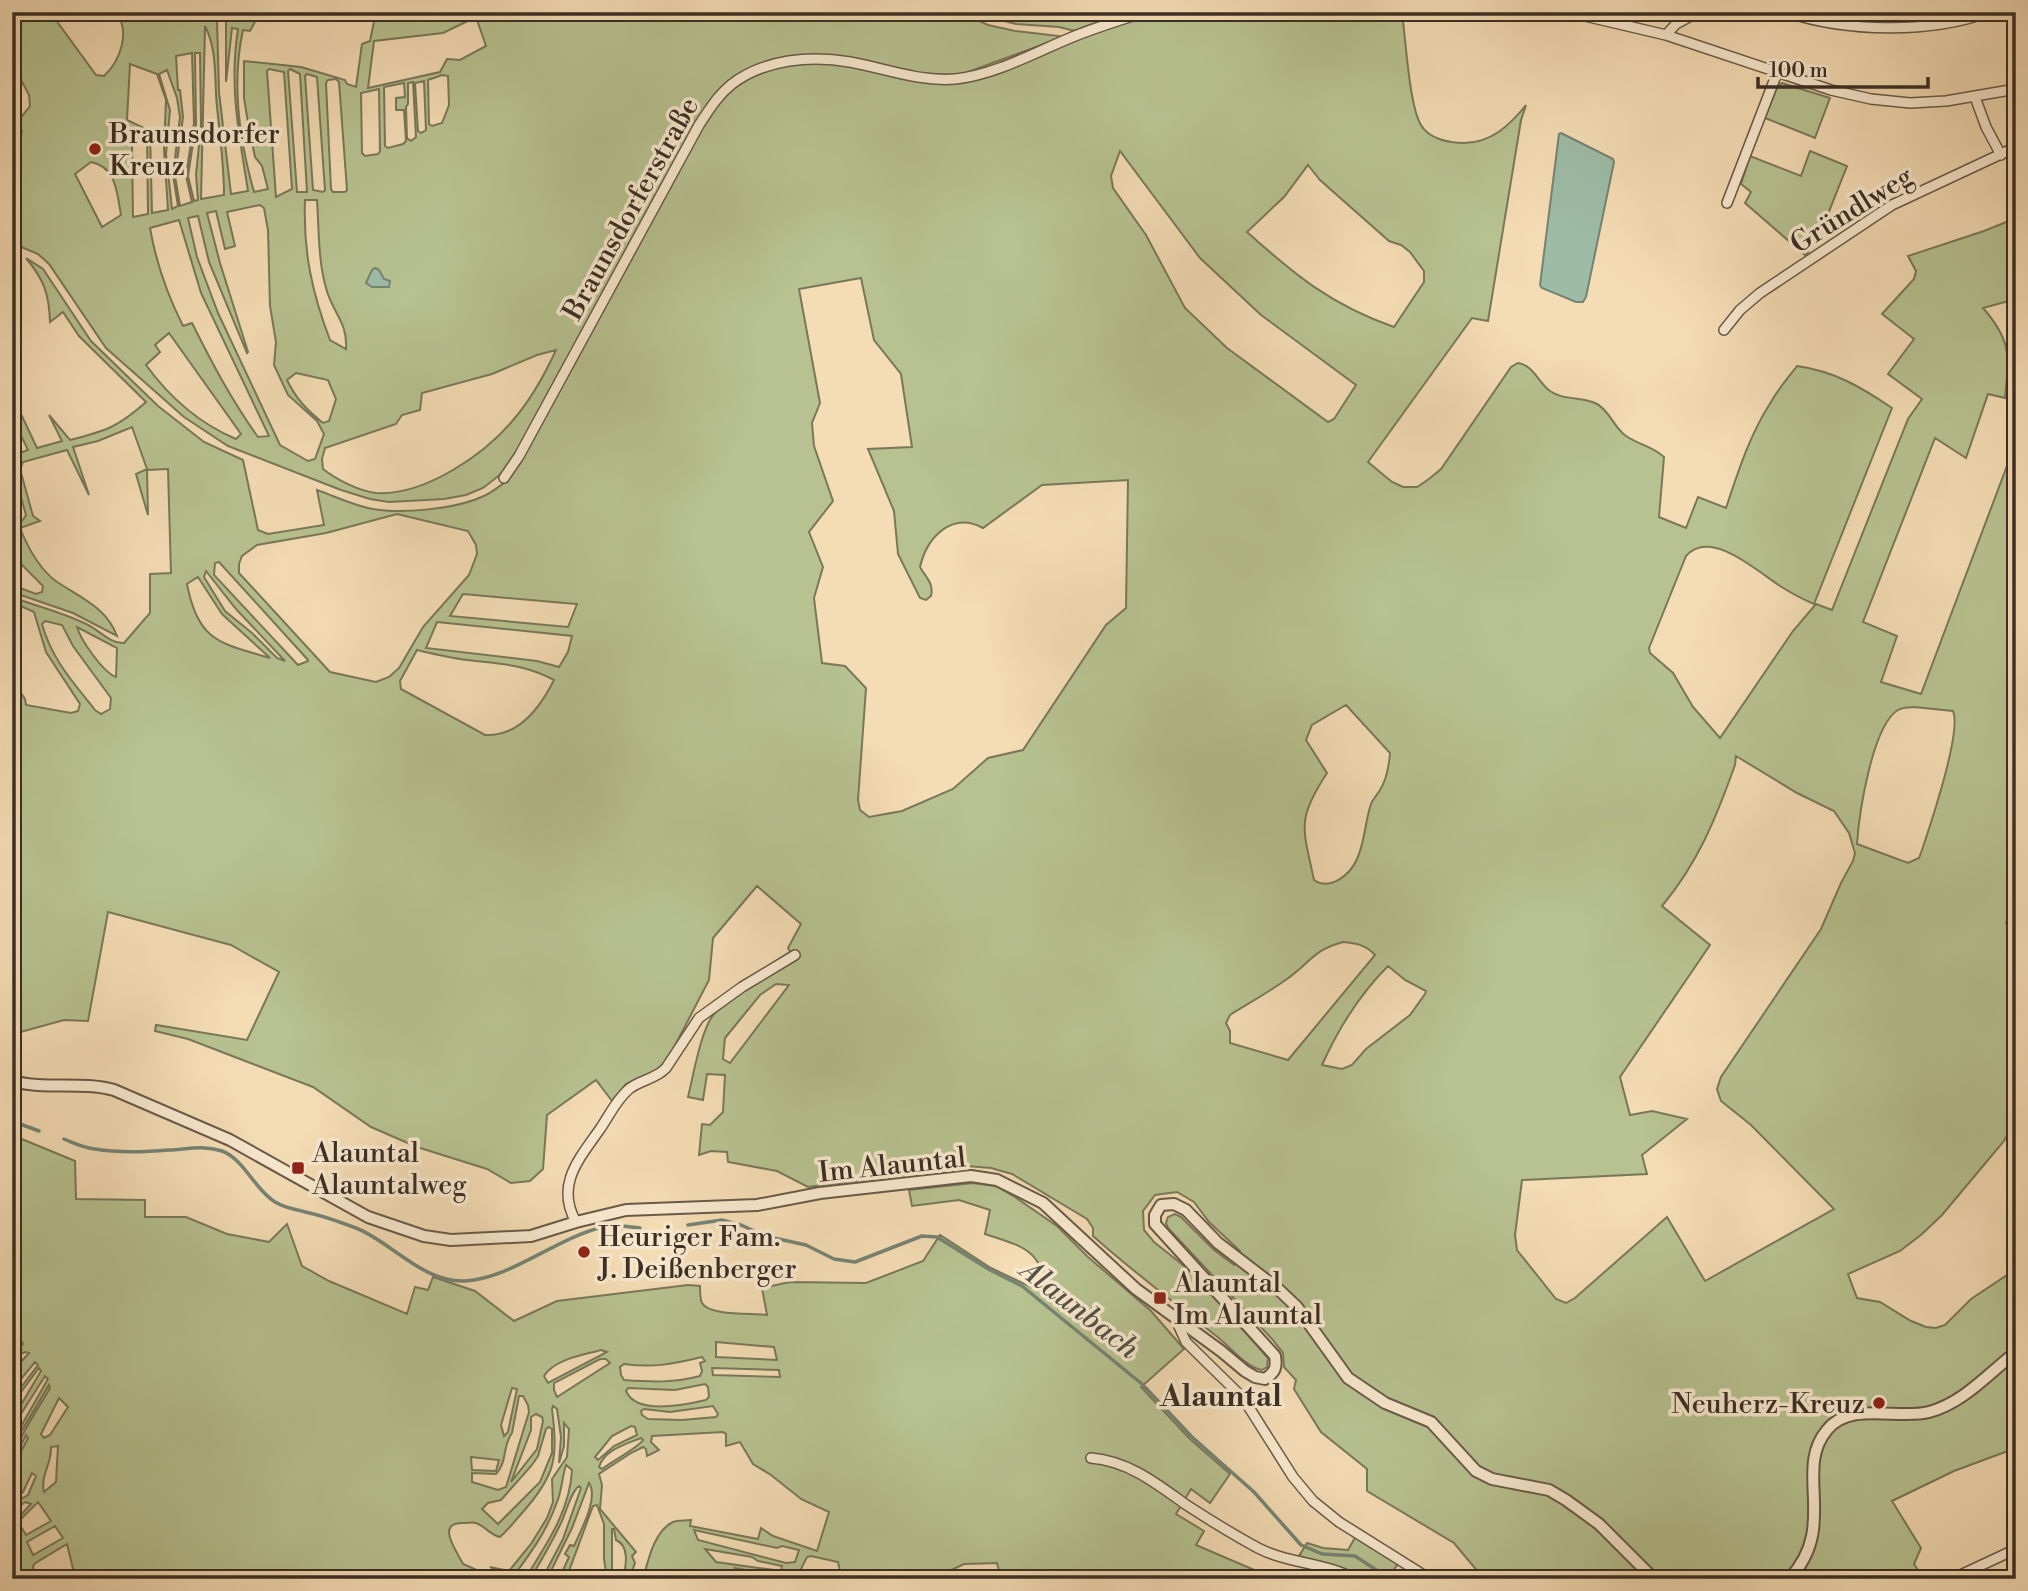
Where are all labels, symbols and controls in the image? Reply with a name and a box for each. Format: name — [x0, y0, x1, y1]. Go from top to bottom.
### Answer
scale bar — [1758, 46, 1928, 90]
text: 100 m — [1769, 58, 1828, 84]
street label: Braunsdorferstraße — [555, 91, 707, 327]
place label: Braunsdorfer Kreuz — [108, 117, 280, 184]
marker: Braunsdorfer Kreuz — [87, 141, 103, 157]
street label: Gründlweg — [1784, 159, 1920, 262]
place label: Alauntal Alauntalweg — [311, 1136, 467, 1203]
street label: Im Alauntal — [817, 1140, 968, 1191]
marker: Alauntal Alauntalweg — [290, 1160, 306, 1176]
place label: Heuriger Fam. J. Deißenberger — [597, 1220, 797, 1287]
marker: Heuriger Fam. J. Deißenberger — [576, 1244, 592, 1260]
water label: Alaunbach — [1010, 1250, 1147, 1368]
place label: Alauntal Im Alauntal — [1173, 1266, 1322, 1333]
marker: Alauntal Im Alauntal — [1152, 1290, 1168, 1306]
district label: Alauntal — [1159, 1378, 1282, 1416]
place label: Neuherz-Kreuz — [1671, 1387, 1865, 1422]
marker: Neuherz-Kreuz — [1871, 1395, 1887, 1411]

